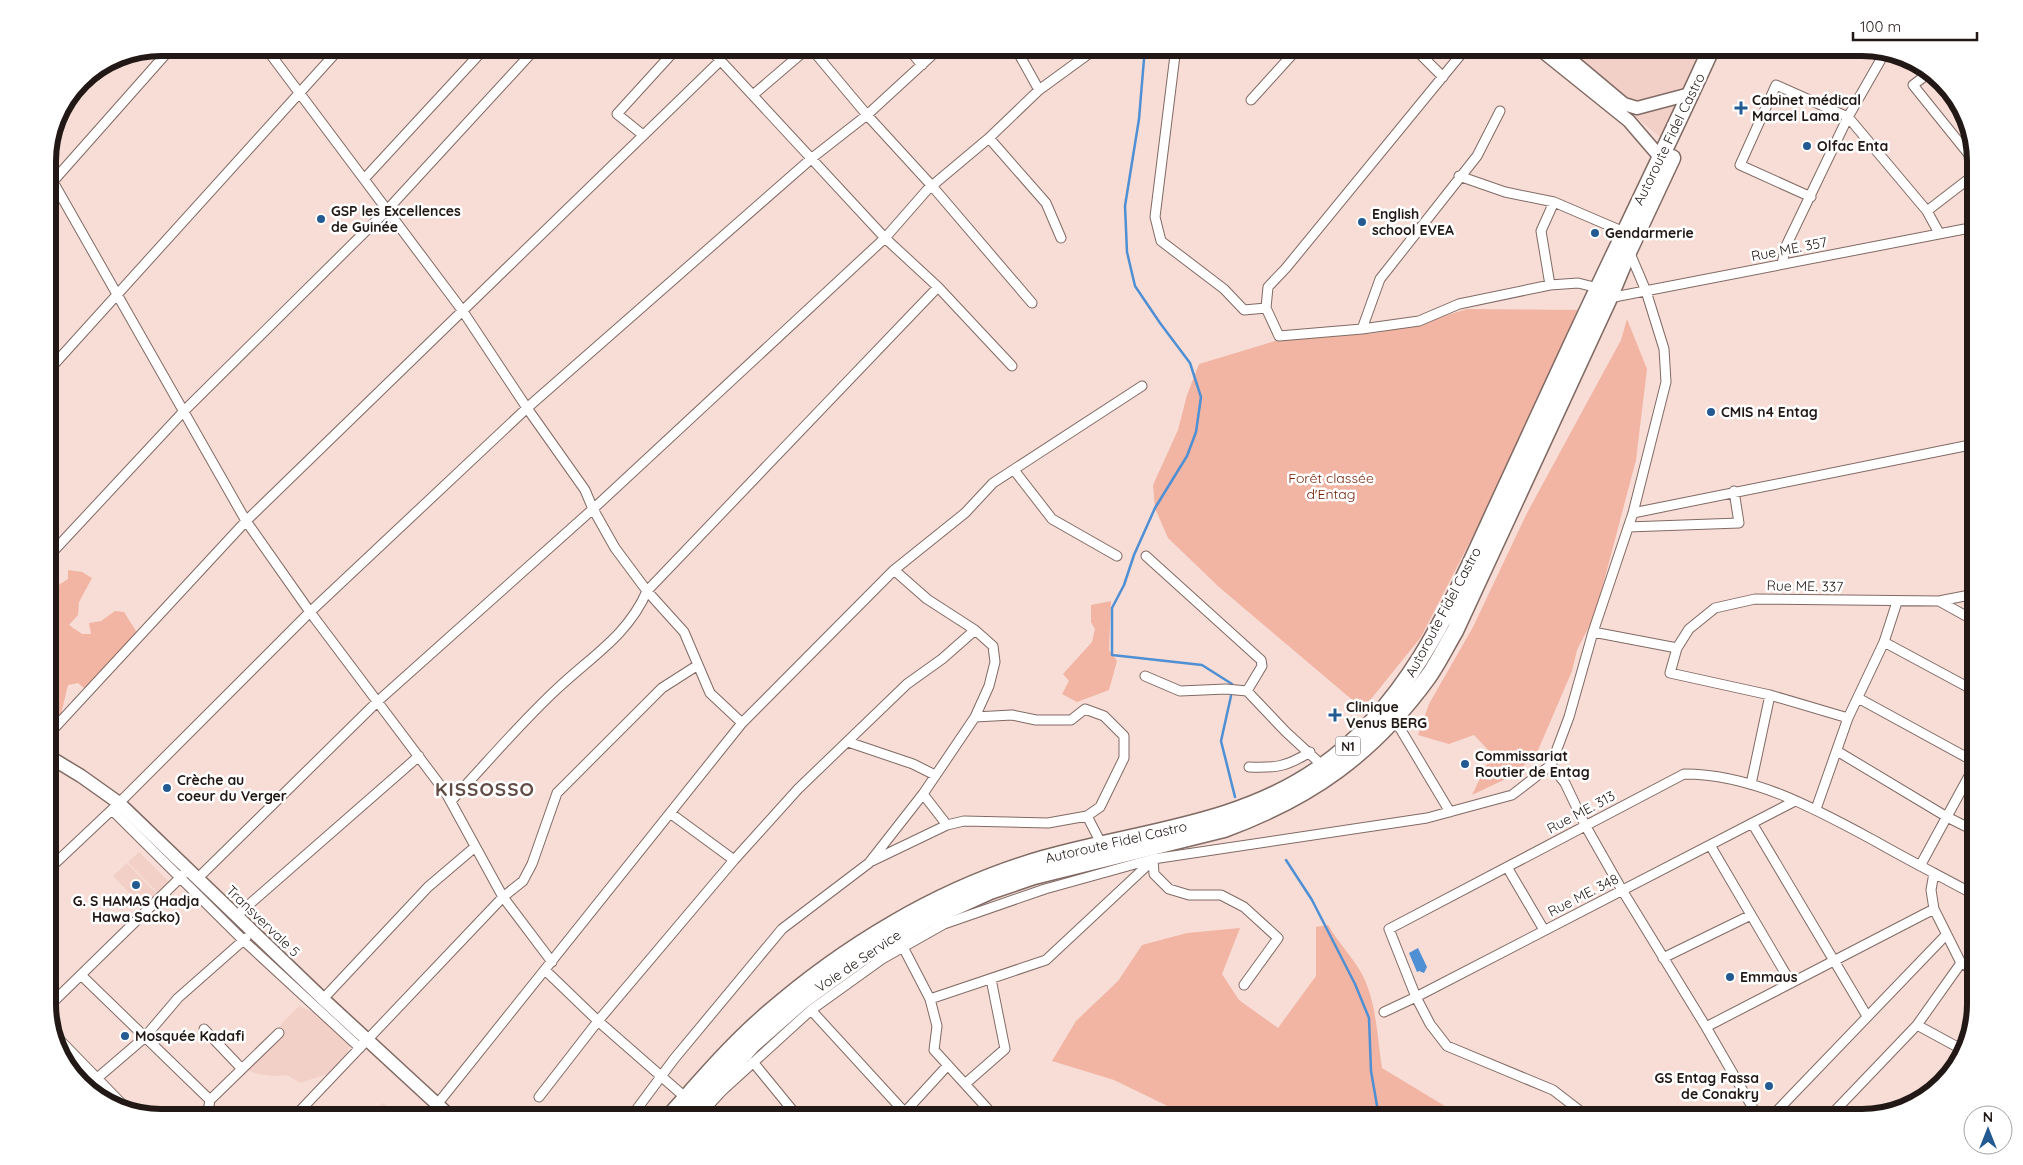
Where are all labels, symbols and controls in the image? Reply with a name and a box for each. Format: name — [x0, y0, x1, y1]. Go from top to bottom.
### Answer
scale bar — [1853, 10, 1977, 42]
text: 100 m — [1860, 17, 1901, 36]
street label: Autoroute Fidel Castro — [1629, 70, 1709, 208]
place label: Cabinet médical Marcel Lama — [1752, 91, 1861, 125]
marker: Cabinet médical Marcel Lama — [1734, 101, 1748, 115]
place label: Olfac Enta — [1817, 137, 1888, 155]
marker: Olfac Enta — [1801, 140, 1813, 152]
place label: GSP les Excellences de Guinée — [331, 202, 461, 236]
place label: English school EVEA — [1372, 205, 1454, 239]
marker: GSP les Excellences de Guinée — [315, 213, 327, 225]
marker: English school EVEA — [1356, 216, 1368, 228]
place label: Gendarmerie — [1605, 224, 1694, 242]
marker: Gendarmerie — [1589, 227, 1601, 239]
street label: Rue ME. 357 — [1749, 233, 1829, 265]
place label: CMIS n4 Entag — [1721, 403, 1818, 421]
marker: CMIS n4 Entag — [1705, 406, 1717, 418]
park label: Forêt classée d'Entag — [1288, 469, 1374, 503]
street label: Autoroute Fidel Castro — [1401, 544, 1485, 680]
street label: Rue ME. 337 — [1767, 576, 1843, 596]
place label: Clinique Venus BERG — [1346, 698, 1427, 732]
marker: Clinique Venus BERG — [1328, 708, 1342, 722]
road number: N1 — [1336, 736, 1360, 756]
place label: Commissariat Routier de Entag — [1475, 747, 1590, 781]
marker: Commissariat Routier de Entag — [1459, 758, 1471, 770]
place label: Crèche au coeur du Verger — [177, 771, 287, 805]
district label: KISSOSSO — [435, 777, 535, 801]
marker: Crèche au coeur du Verger — [161, 782, 173, 794]
street label: Rue ME. 313 — [1544, 787, 1618, 837]
street label: Autoroute Fidel Castro — [1043, 817, 1189, 867]
street label: Rue ME. 348 — [1545, 869, 1621, 921]
marker: G. S HAMAS (Hadja Hawa Sacko) — [130, 879, 142, 891]
street label: Transvervale 5 — [222, 881, 304, 961]
place label: G. S HAMAS (Hadja Hawa Sacko) — [73, 892, 199, 926]
street label: Voie de Service — [812, 926, 904, 996]
place label: Emmaus — [1740, 968, 1798, 986]
marker: Emmaus — [1724, 971, 1736, 983]
place label: Mosquée Kadafi — [135, 1027, 244, 1045]
marker: Mosquée Kadafi — [119, 1030, 131, 1042]
place label: GS Entag Fassa de Conakry — [1654, 1069, 1759, 1103]
marker: GS Entag Fassa de Conakry — [1763, 1080, 1775, 1092]
north arrow — [1963, 1105, 2013, 1155]
text: N — [1983, 1108, 1993, 1126]

